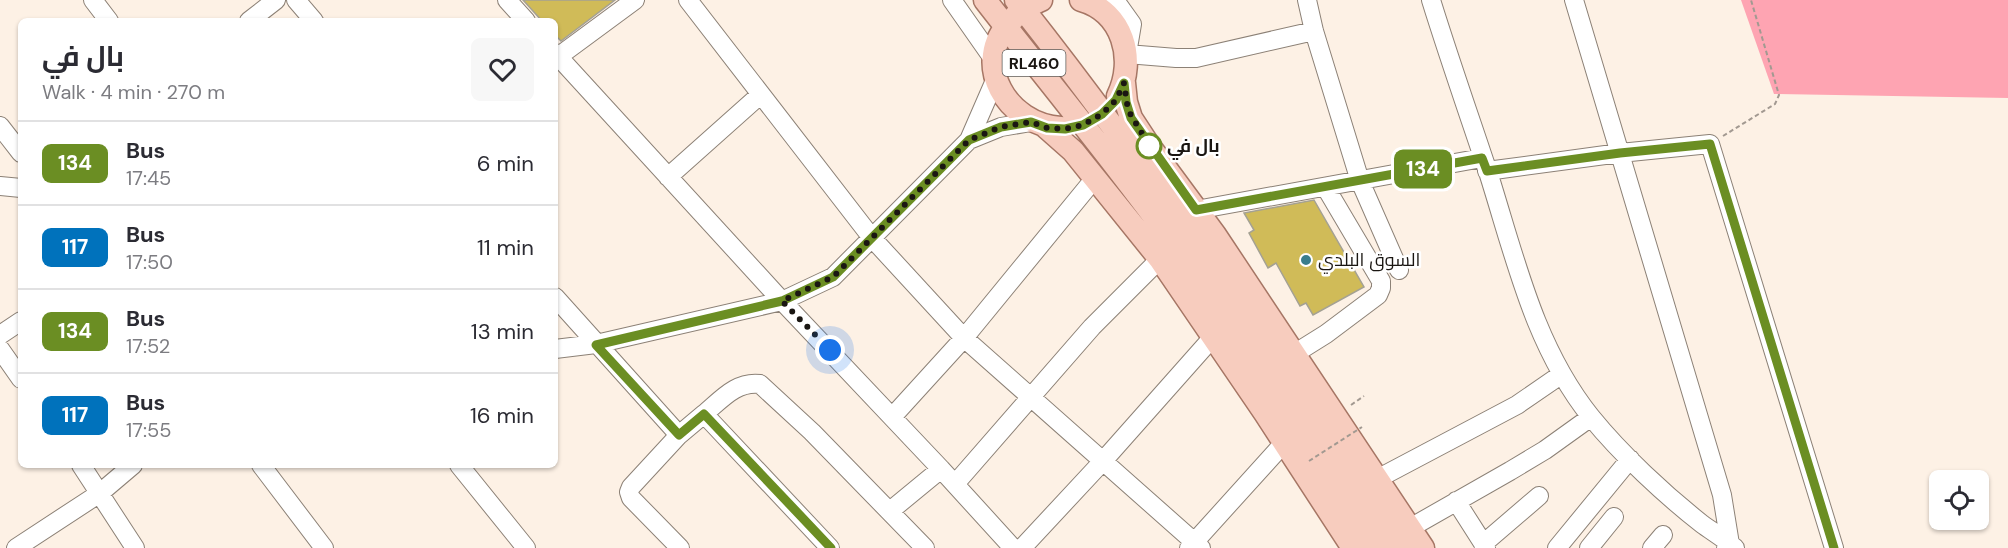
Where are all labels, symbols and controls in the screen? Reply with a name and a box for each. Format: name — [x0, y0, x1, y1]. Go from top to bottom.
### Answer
text: بال في — [42, 38, 124, 75]
button: heart — [471, 38, 534, 101]
road number: RL460 — [1002, 50, 1066, 76]
text: Walk · 4 min · 270 m — [42, 79, 225, 105]
marker: بال في — [1136, 133, 1162, 159]
place label: بال في — [1167, 134, 1220, 161]
text: Bus — [126, 136, 165, 165]
text: 134 — [58, 149, 92, 177]
text: 6 min — [477, 149, 534, 178]
line badge: 134 — [1388, 150, 1458, 188]
text: 134 — [1406, 155, 1440, 183]
text: 17:45 — [126, 165, 171, 191]
text: Bus — [126, 220, 165, 249]
text: 117 — [62, 233, 88, 261]
text: 11 min — [477, 233, 534, 262]
place label: السوق البلدي — [1318, 248, 1420, 274]
text: 17:50 — [126, 249, 173, 275]
marker: السوق البلدي — [1299, 253, 1313, 267]
text: Bus — [126, 304, 165, 333]
text: 134 — [58, 317, 92, 345]
text: 13 min — [471, 317, 534, 346]
text: 17:52 — [126, 333, 170, 359]
your location — [815, 335, 845, 365]
text: Bus — [126, 388, 165, 417]
text: 117 — [62, 401, 88, 429]
text: 16 min — [470, 401, 534, 430]
text: 17:55 — [126, 417, 171, 443]
map controls — [1929, 470, 1989, 530]
button: locate — [1929, 470, 1989, 530]

